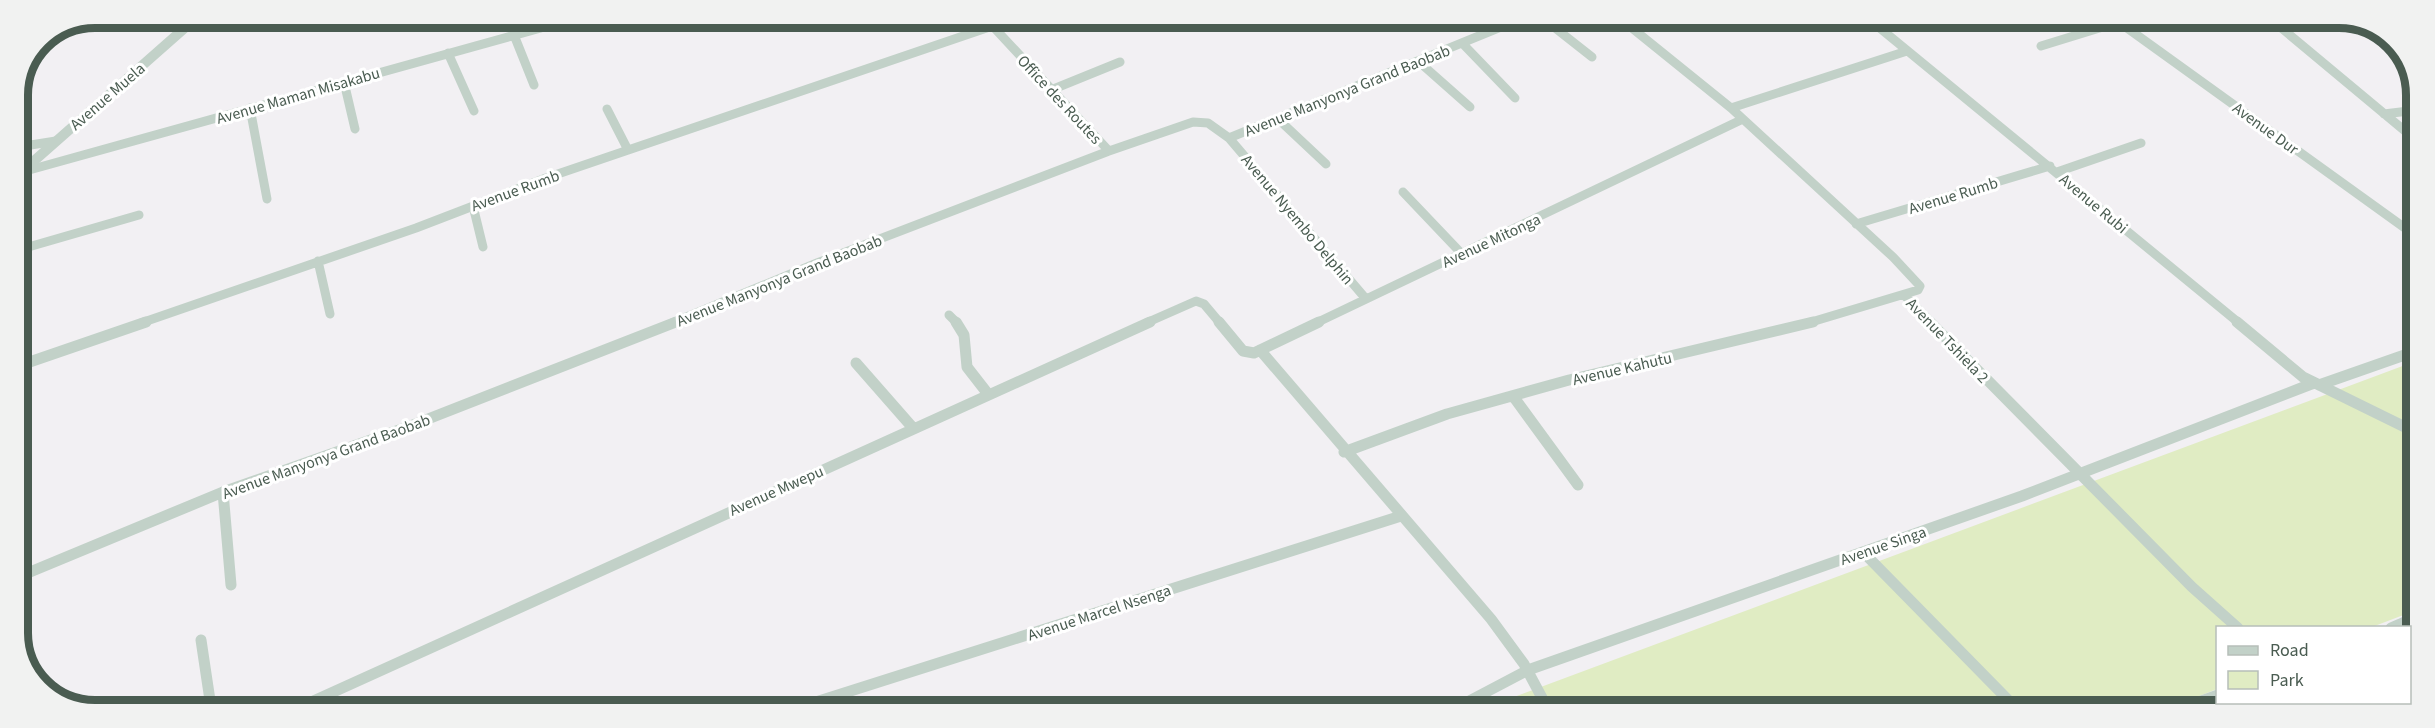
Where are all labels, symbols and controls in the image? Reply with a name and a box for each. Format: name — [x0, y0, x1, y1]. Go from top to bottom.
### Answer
street label: Avenue Manyonya Grand Baobab — [1241, 39, 1454, 142]
street label: Office des Routes — [1012, 50, 1107, 149]
street label: Avenue Muela — [65, 58, 150, 136]
street label: Avenue Maman Misakabu — [214, 62, 383, 130]
street label: Avenue Dur — [2228, 97, 2303, 160]
street label: Avenue Nyembo Delphin — [1236, 150, 1358, 290]
street label: Avenue Rumb — [468, 165, 563, 217]
street label: Avenue Rubi — [2054, 169, 2132, 239]
street label: Avenue Rumb — [1906, 172, 2001, 220]
street label: Avenue Mitonga — [1438, 208, 1544, 273]
street label: Avenue Manyonya Grand Baobab — [673, 229, 886, 332]
street label: Avenue Tshiela 2 — [1901, 293, 1994, 388]
street label: Avenue Kahutu — [1570, 347, 1674, 391]
street label: Avenue Manyonya Grand Baobab — [219, 409, 434, 505]
street label: Avenue Mwepu — [726, 460, 827, 522]
street label: Avenue Singa — [1837, 521, 1929, 571]
street label: Avenue Marcel Nsenga — [1025, 579, 1174, 646]
legend — [2216, 626, 2411, 704]
text: Road — [2270, 638, 2309, 663]
text: Park — [2270, 668, 2304, 693]

